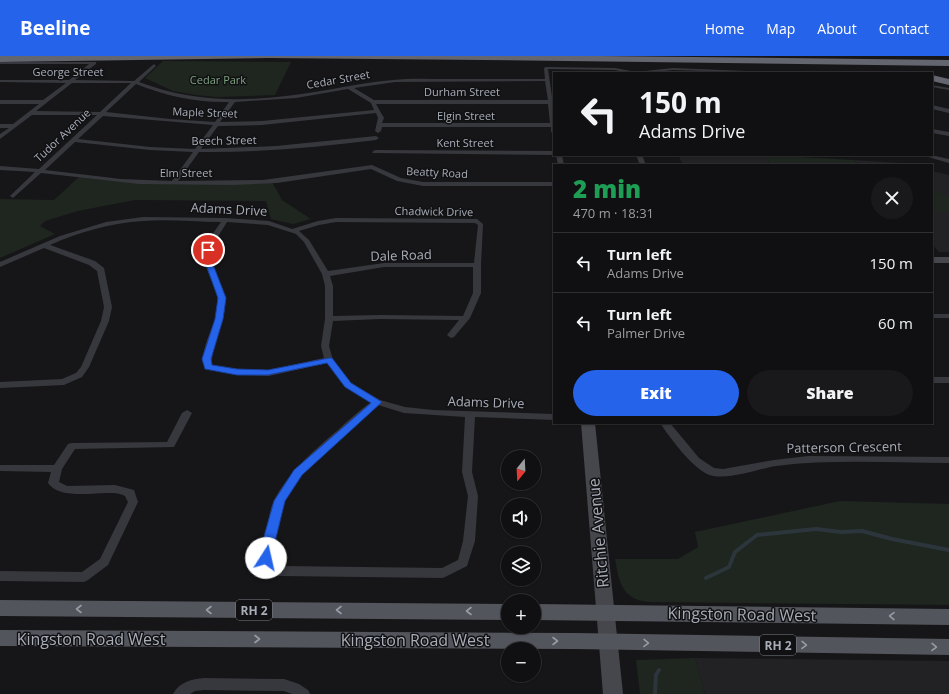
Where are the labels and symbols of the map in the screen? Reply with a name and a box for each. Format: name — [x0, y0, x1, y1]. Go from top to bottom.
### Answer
street label: George Street — [32, 64, 104, 79]
street label: Cedar Street — [305, 66, 371, 92]
park label: Cedar Park — [190, 72, 246, 87]
street label: Durham Street — [424, 84, 500, 99]
street label: Maple Street — [172, 103, 238, 121]
street label: Tudor Avenue — [31, 105, 93, 165]
street label: Elgin Street — [437, 108, 495, 123]
street label: Beech Street — [191, 132, 257, 148]
street label: Kent Street — [436, 135, 494, 150]
street label: Beatty Road — [406, 163, 468, 181]
street label: Elm Street — [160, 165, 212, 180]
street label: Adams Drive — [190, 198, 268, 220]
street label: Chadwick Drive — [395, 203, 473, 219]
pin — [191, 233, 225, 267]
street label: Dale Road — [370, 245, 432, 265]
street label: Adams Drive — [447, 392, 525, 412]
street label: Patterson Crescent — [786, 437, 902, 457]
north arrow — [501, 450, 541, 490]
street label: Ritchie Avenue — [582, 477, 614, 589]
position arrow — [245, 537, 287, 579]
road number: RH 2 — [236, 600, 272, 620]
street label: Kingston Road West — [667, 602, 817, 626]
one-way arrow — [76, 604, 82, 613]
one-way arrow — [206, 605, 212, 614]
one-way arrow — [336, 606, 342, 615]
one-way arrow — [466, 607, 472, 616]
one-way arrow — [889, 612, 895, 620]
street label: Kingston Road West — [17, 628, 166, 650]
street label: Kingston Road West — [341, 629, 490, 651]
one-way arrow — [254, 635, 260, 644]
road number: RH 2 — [760, 635, 796, 655]
one-way arrow — [552, 637, 558, 645]
one-way arrow — [643, 639, 649, 647]
one-way arrow — [801, 641, 807, 649]
one-way arrow — [931, 643, 937, 651]

